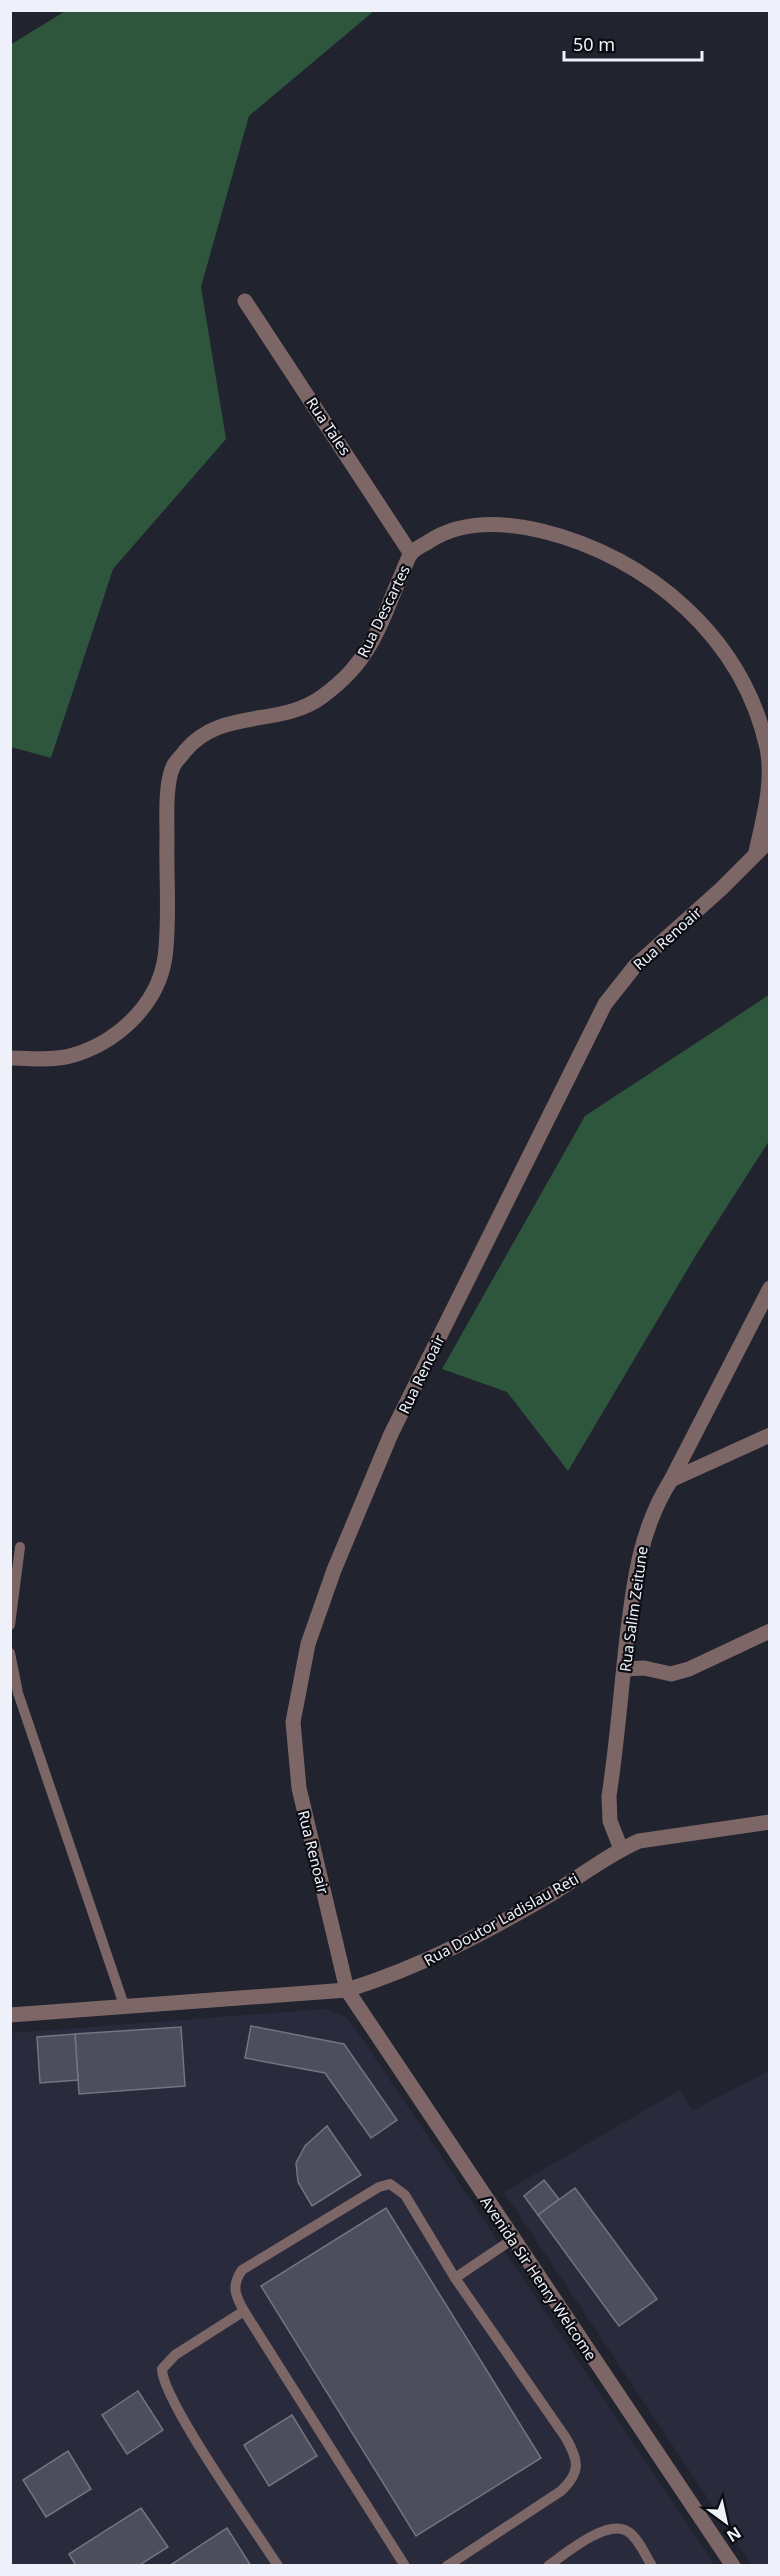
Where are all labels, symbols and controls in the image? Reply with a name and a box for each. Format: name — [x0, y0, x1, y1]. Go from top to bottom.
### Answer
scale bar — [564, 24, 702, 62]
text: 50 m — [573, 32, 615, 56]
street label: Rua Tales — [302, 393, 356, 459]
street label: Rua Descartes — [352, 562, 414, 660]
street label: Rua Renoair — [629, 902, 705, 974]
street label: Rua Renoair — [393, 1331, 449, 1417]
street label: Rua Salim Zeitune — [614, 1545, 652, 1673]
street label: Rua Renoair — [294, 1808, 334, 1896]
street label: Rua Doutor Ladislau Reti — [420, 1868, 582, 1970]
street label: Avenida Sir Henry Welcome — [476, 2192, 602, 2364]
north arrow — [696, 2492, 756, 2552]
text: N — [723, 2522, 746, 2547]

